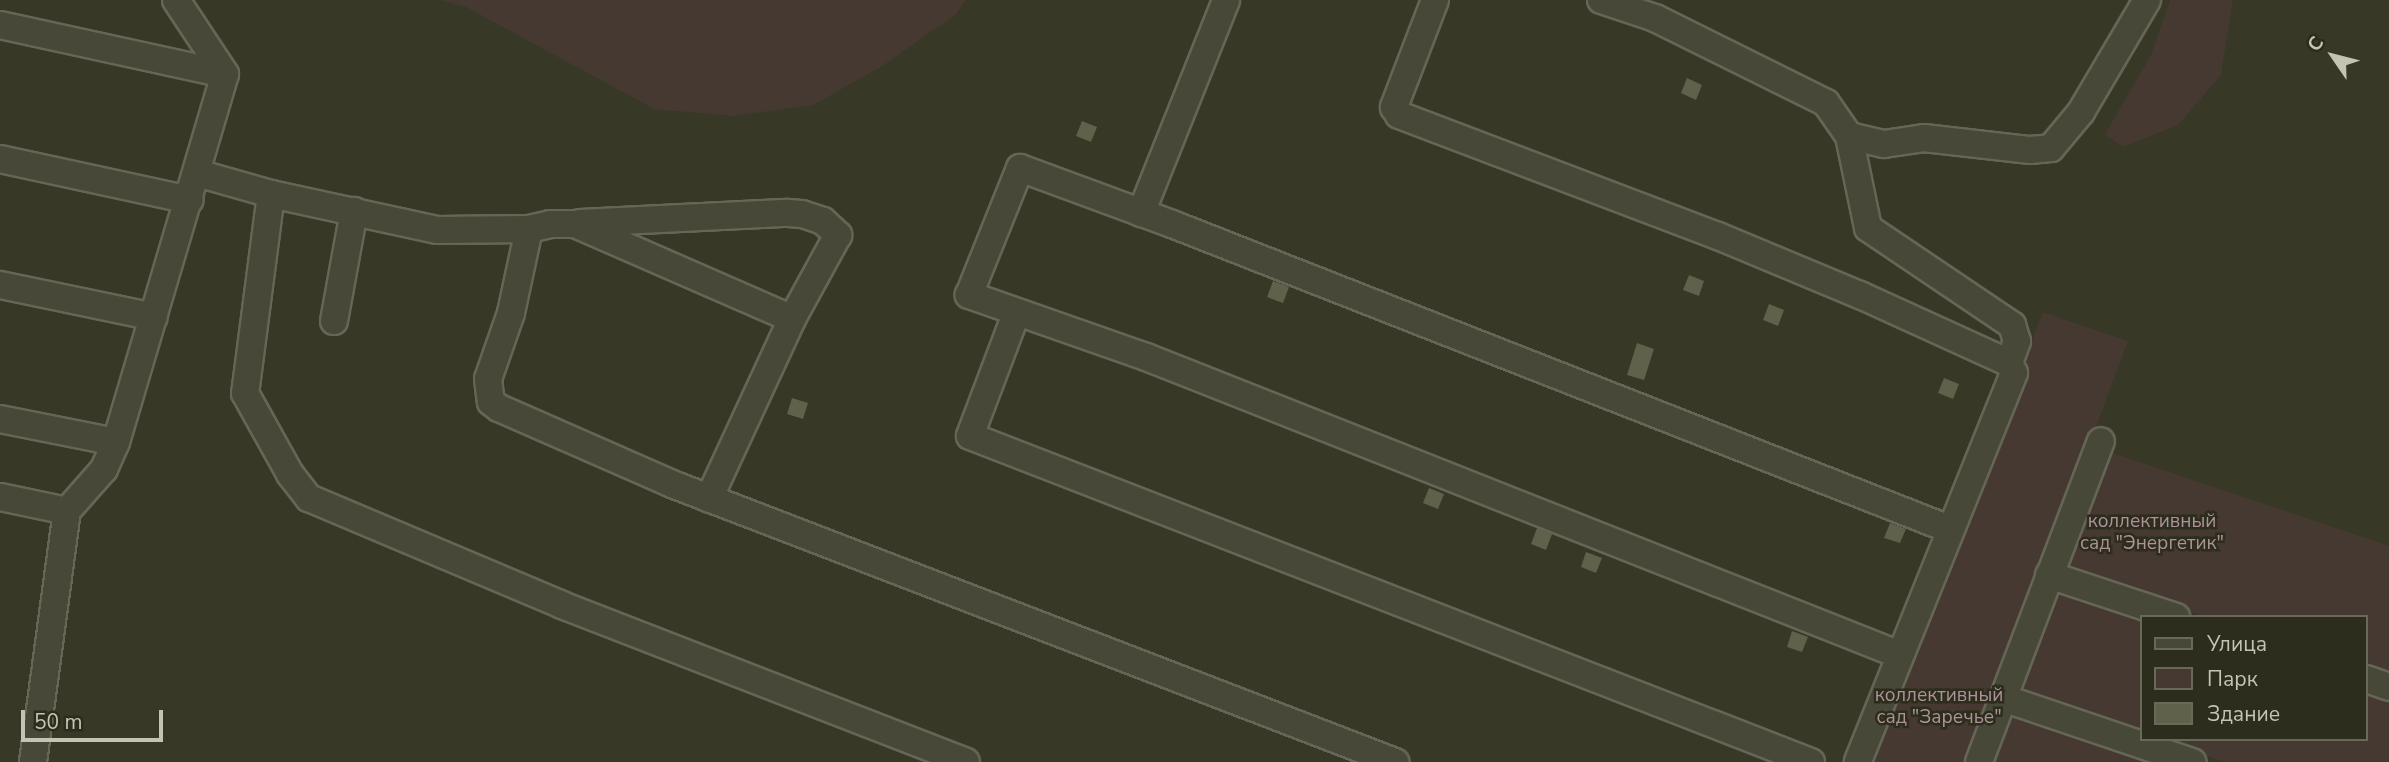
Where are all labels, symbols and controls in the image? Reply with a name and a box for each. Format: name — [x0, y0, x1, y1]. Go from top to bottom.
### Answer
north arrow — [2298, 21, 2368, 91]
text: С — [2301, 31, 2330, 57]
park label: коллективный сад "Энергетик" — [2080, 511, 2224, 555]
legend — [2140, 615, 2368, 741]
text: Улица — [2207, 630, 2267, 658]
text: Парк — [2207, 665, 2258, 693]
park label: коллективный сад "Заречье" — [1875, 685, 2003, 729]
scale bar — [24, 696, 166, 740]
text: Здание — [2207, 700, 2280, 728]
text: 50 m — [34, 708, 83, 736]

